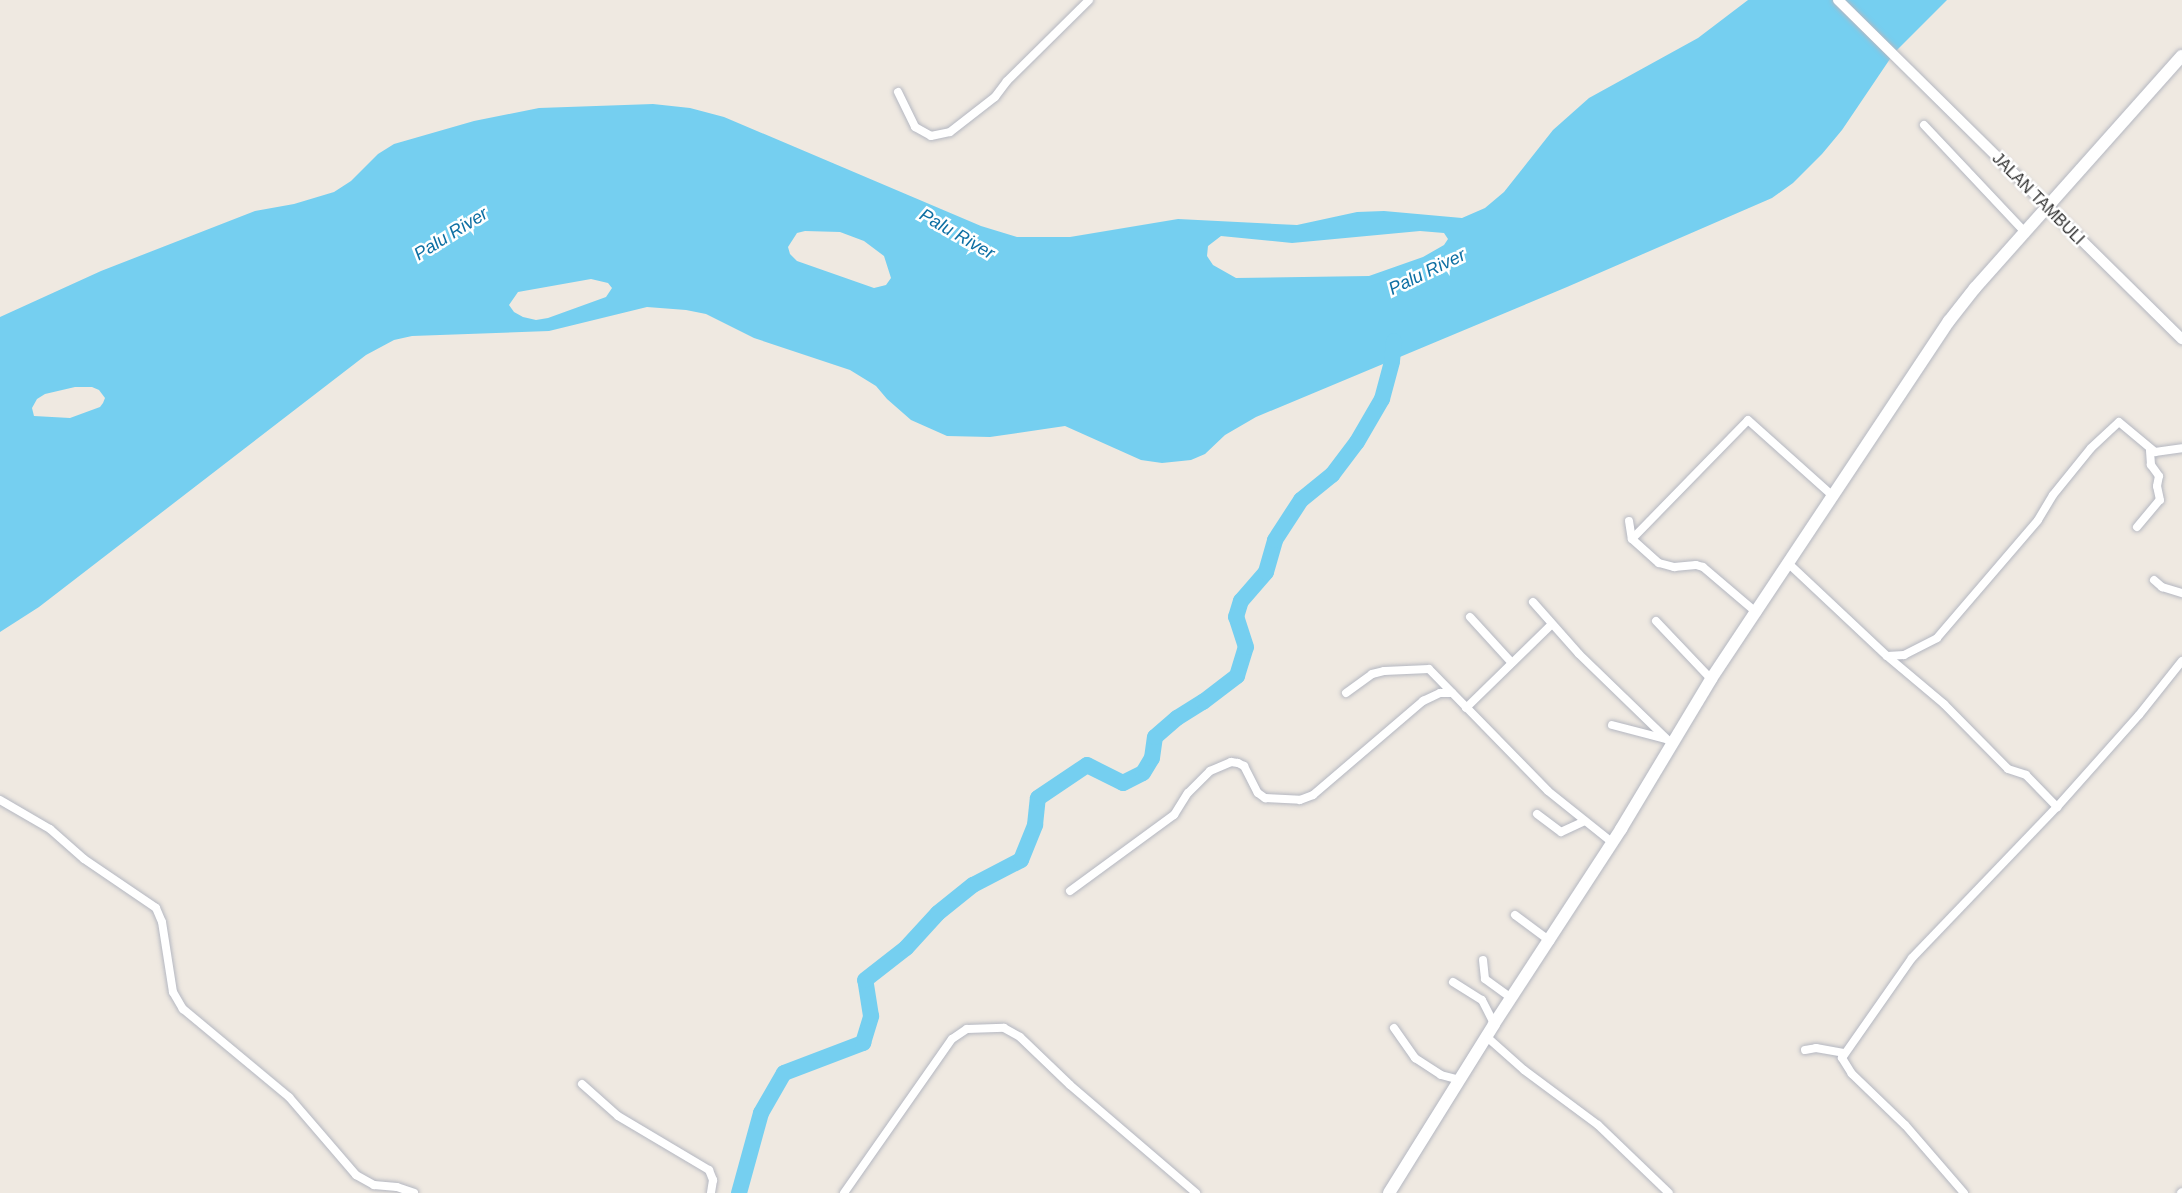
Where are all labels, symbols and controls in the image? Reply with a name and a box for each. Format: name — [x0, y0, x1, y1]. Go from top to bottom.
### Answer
street label: JALAN TAMBULI — [1988, 149, 2088, 249]
water label: Palu River — [410, 203, 492, 265]
water label: Palu River — [916, 204, 998, 264]
water label: Palu River — [1385, 244, 1469, 300]

